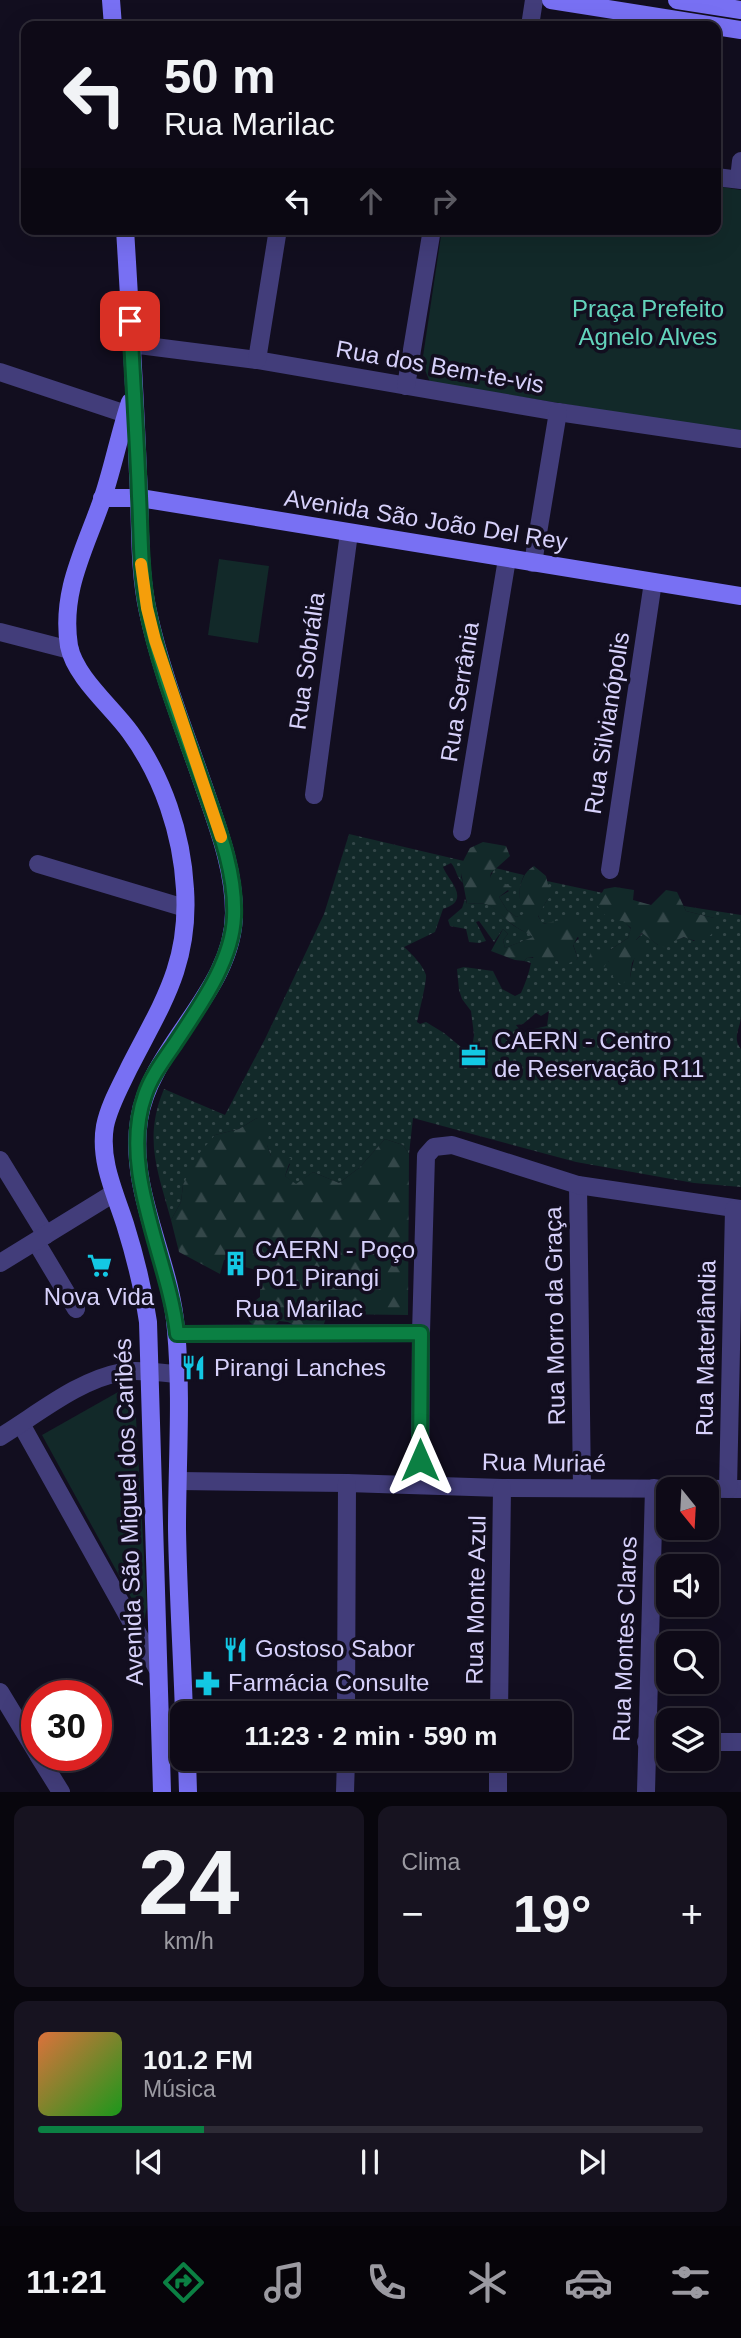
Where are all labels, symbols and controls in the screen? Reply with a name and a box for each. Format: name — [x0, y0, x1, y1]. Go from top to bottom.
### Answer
icon: left — [49, 49, 140, 140]
text: 50 m — [164, 49, 276, 103]
text: Rua Marilac — [164, 106, 335, 142]
icon: left — [279, 182, 317, 220]
icon: ahead — [352, 182, 390, 220]
icon: right — [425, 182, 463, 220]
pin — [100, 291, 160, 351]
park label: Praça Prefeito Agnelo Alves — [572, 295, 724, 350]
icon: arrive — [111, 302, 149, 340]
street label: Rua dos Bem-te-vis — [334, 335, 546, 398]
street label: Avenida São João Del Rey — [283, 484, 570, 555]
street label: Rua Sobrália — [283, 590, 330, 732]
street label: Rua Serrânia — [435, 619, 484, 764]
street label: Rua Silvianópolis — [579, 630, 634, 816]
place label: CAERN - Centro de Reservação R11 — [494, 1027, 704, 1082]
office icon: CAERN - Centro de Reservação R11 — [460, 1041, 488, 1069]
street label: Rua Morro da Graça — [539, 1206, 570, 1426]
place label: CAERN - Poço P01 Pirangi — [255, 1236, 415, 1291]
building icon: CAERN - Poço P01 Pirangi — [221, 1250, 249, 1278]
supermarket icon: Nova Vida — [85, 1252, 113, 1280]
street label: Rua Materlândia — [690, 1259, 721, 1436]
place label: Nova Vida — [44, 1283, 155, 1310]
street label: Rua Marilac — [235, 1295, 363, 1322]
street label: Avenida São Miguel dos Caribés — [109, 1338, 148, 1686]
restaurant icon: Pirangi Lanches — [180, 1354, 208, 1382]
place label: Pirangi Lanches — [214, 1354, 386, 1381]
position arrow — [383, 1423, 457, 1497]
street label: Rua Muriaé — [482, 1448, 606, 1477]
north arrow — [656, 1477, 719, 1540]
map controls — [656, 1477, 719, 1771]
street label: Rua Monte Azul — [461, 1515, 490, 1685]
street label: Rua Montes Claros — [607, 1536, 642, 1742]
button: sound — [656, 1554, 719, 1617]
button: search — [656, 1631, 719, 1694]
restaurant icon: Gostoso Sabor — [221, 1635, 249, 1663]
place label: Gostoso Sabor — [255, 1635, 415, 1662]
pharmacy icon: Farmácia Consulte — [194, 1669, 222, 1697]
place label: Farmácia Consulte — [228, 1669, 429, 1696]
speed limit sign: 30 — [21, 1680, 112, 1771]
button: layers — [656, 1708, 719, 1771]
text: 11:23 · 2 min · 590 m — [245, 1721, 497, 1751]
text: 24 — [138, 1832, 239, 1933]
text: Clima — [402, 1849, 460, 1875]
text: 19° — [513, 1885, 592, 1943]
text: − — [402, 1893, 424, 1935]
text: + — [681, 1893, 703, 1935]
text: km/h — [164, 1928, 214, 1954]
text: 101.2 FM — [143, 2045, 253, 2075]
text: Música — [143, 2076, 216, 2102]
icon: previous — [130, 2143, 168, 2181]
icon: pause — [351, 2143, 389, 2181]
icon: next — [573, 2143, 611, 2181]
icon: directions — [159, 2258, 208, 2307]
icon: music — [260, 2258, 309, 2307]
icon: phone — [362, 2258, 411, 2307]
icon: climate — [463, 2258, 512, 2307]
icon: car — [564, 2258, 613, 2307]
icon: filters — [666, 2258, 715, 2307]
text: 11:21 — [26, 2264, 106, 2300]

